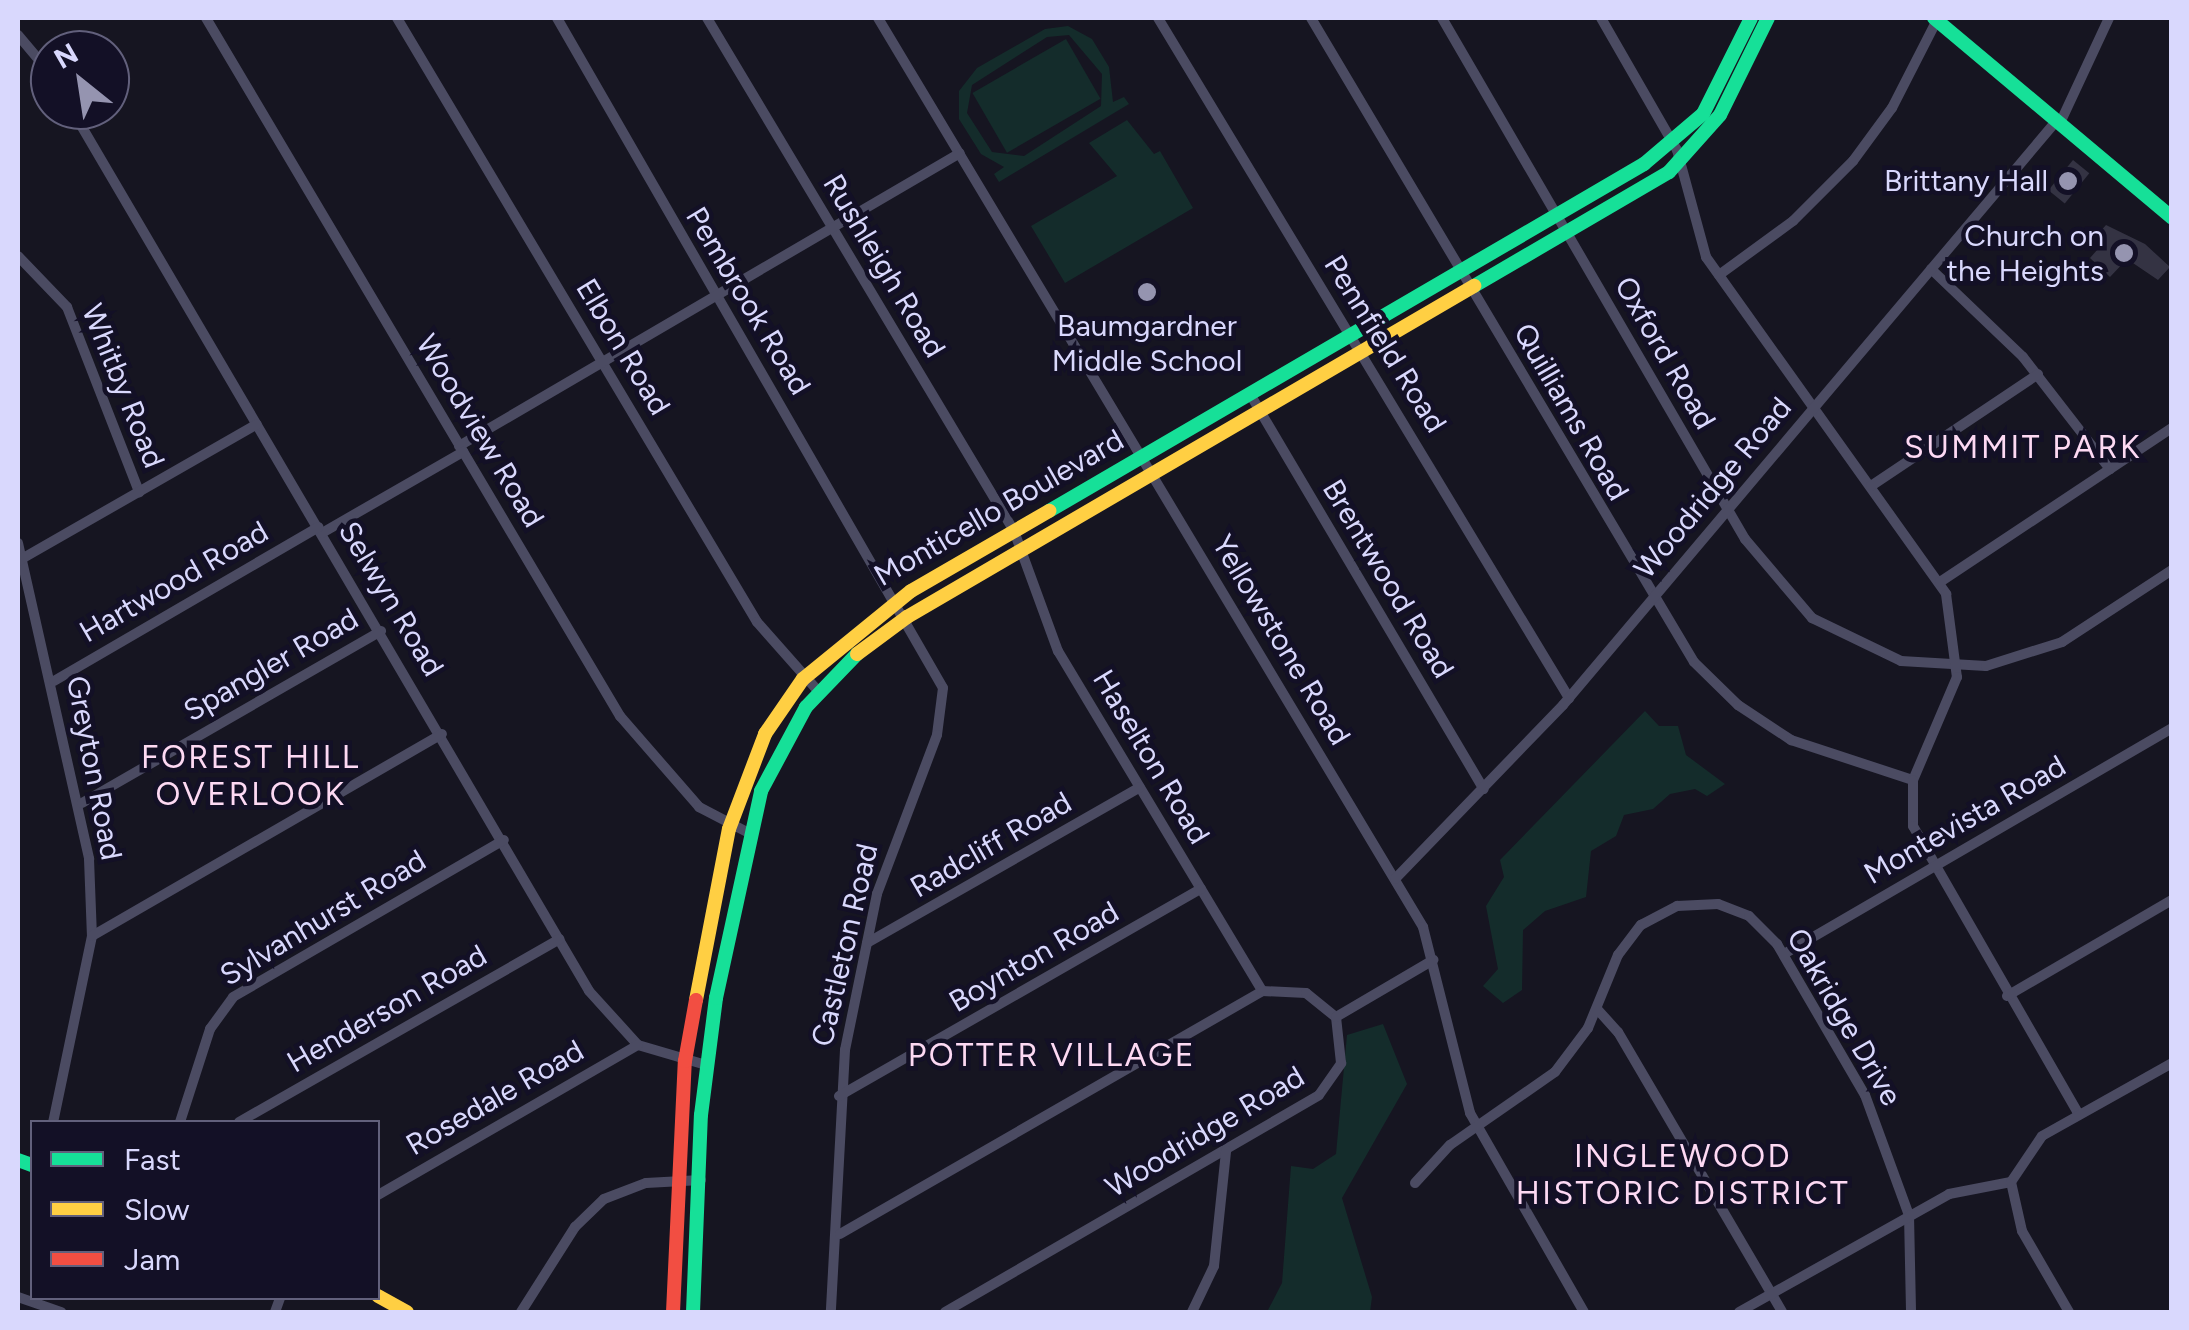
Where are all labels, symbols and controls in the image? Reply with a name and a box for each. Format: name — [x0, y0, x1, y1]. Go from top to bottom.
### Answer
north arrow — [30, 30, 130, 130]
text: N — [48, 36, 84, 76]
place label: Brittany Hall — [1884, 163, 2048, 199]
street label: Rushleigh Road — [815, 168, 953, 364]
marker: Brittany Hall — [2057, 170, 2079, 192]
street label: Pembrook Road — [678, 201, 818, 401]
place label: Church on the Heights — [1947, 218, 2104, 288]
marker: Church on the Heights — [2113, 242, 2135, 264]
street label: Pennfield Road — [1316, 249, 1454, 439]
street label: Oxford Road — [1607, 270, 1723, 436]
street label: Elbon Road — [568, 272, 678, 422]
marker: Baumgardner Middle School — [1136, 281, 1158, 303]
street label: Whitby Road — [74, 299, 172, 473]
place label: Baumgardner Middle School — [1052, 308, 1242, 378]
street label: Quilliams Road — [1506, 317, 1636, 507]
street label: Woodview Road — [408, 328, 552, 534]
street label: Woodridge Road — [1627, 390, 1799, 586]
street label: Monticello Boulevard — [868, 422, 1130, 594]
district label: SUMMIT PARK — [1904, 428, 2142, 466]
street label: Brentwood Road — [1315, 473, 1461, 685]
street label: Hartwood Road — [73, 514, 275, 650]
street label: Selwyn Road — [331, 515, 451, 683]
street label: Yellowstone Road — [1204, 528, 1358, 752]
street label: Spangler Road — [177, 601, 365, 729]
street label: Haselton Road — [1085, 663, 1217, 851]
street label: Greyton Road — [59, 673, 129, 863]
district label: FOREST HILL OVERLOOK — [141, 739, 361, 814]
street label: Montevista Road — [1858, 748, 2072, 892]
street label: Radcliff Road — [904, 784, 1078, 906]
street label: Castleton Road — [804, 840, 886, 1050]
street label: Sylvanhurst Road — [214, 842, 432, 994]
street label: Boynton Road — [943, 894, 1125, 1020]
street label: Oakridge Drive — [1779, 922, 1909, 1112]
street label: Henderson Road — [281, 937, 493, 1081]
street label: Rosedale Road — [400, 1033, 590, 1163]
district label: POTTER VILLAGE — [908, 1036, 1196, 1074]
street label: Woodridge Road — [1099, 1059, 1311, 1205]
legend — [30, 1120, 380, 1300]
district label: INGLEWOOD HISTORIC DISTRICT — [1516, 1138, 1850, 1213]
text: Fast — [124, 1141, 181, 1178]
text: Slow — [124, 1191, 190, 1228]
text: Jam — [124, 1241, 180, 1278]

